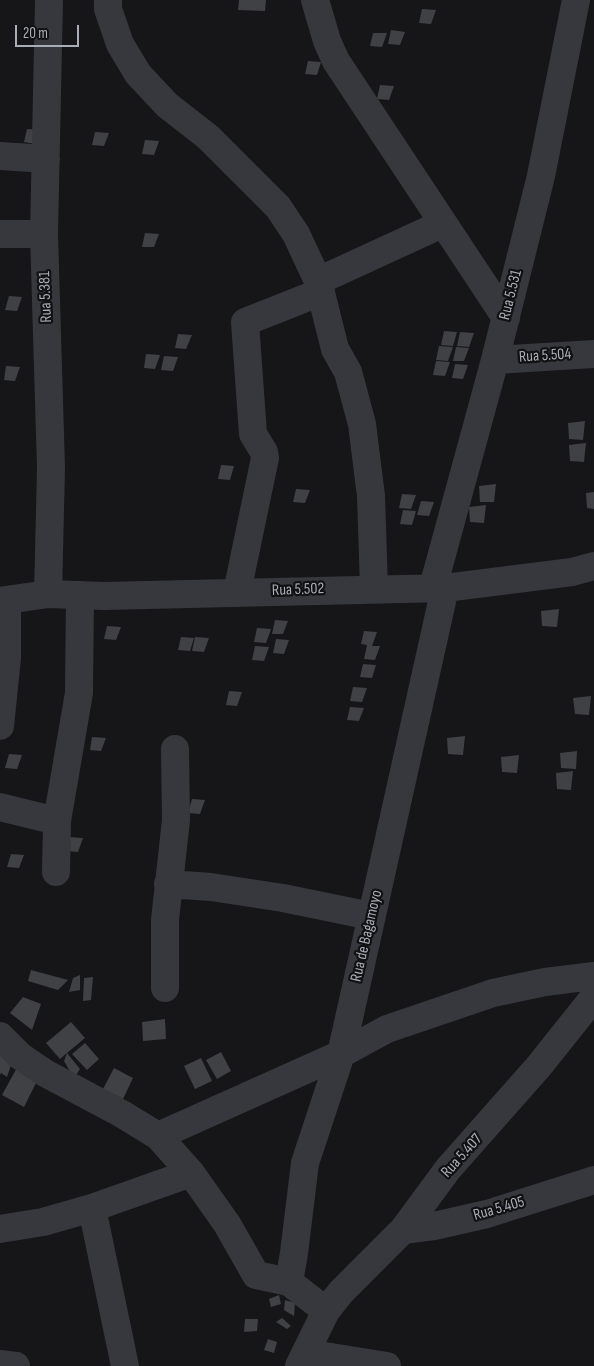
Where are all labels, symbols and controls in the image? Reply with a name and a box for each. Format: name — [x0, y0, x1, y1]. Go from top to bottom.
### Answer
scale bar — [18, 15, 81, 47]
text: 20 m — [23, 24, 48, 43]
street label: Rua 5.531 — [496, 268, 526, 322]
street label: Rua 5.381 — [36, 271, 56, 323]
street label: Rua 5.504 — [518, 345, 572, 367]
street label: Rua 5.502 — [272, 579, 324, 601]
street label: Rua de Bagamoyo — [347, 888, 387, 984]
street label: Rua 5.407 — [437, 1130, 487, 1182]
street label: Rua 5.405 — [471, 1193, 527, 1225]

